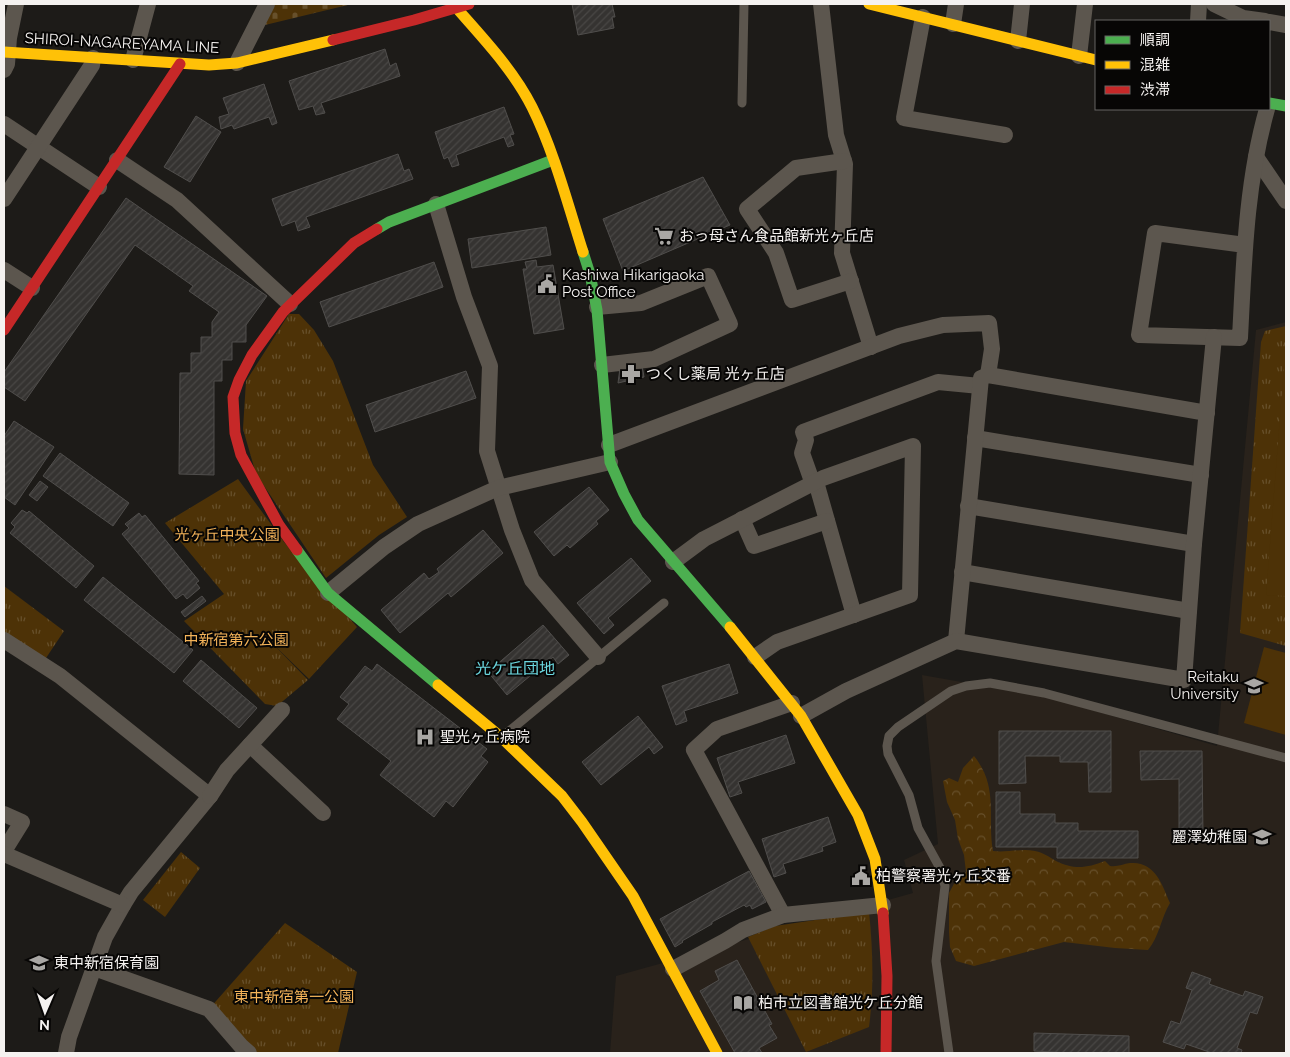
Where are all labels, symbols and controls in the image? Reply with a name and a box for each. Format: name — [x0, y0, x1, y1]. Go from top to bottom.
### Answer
legend — [1095, 20, 1270, 110]
street label: SHIROI-NAGAREYAMA LINE — [24, 29, 220, 57]
text: 順調 — [1140, 31, 1170, 49]
text: 混雑 — [1140, 56, 1170, 74]
text: 渋滞 — [1140, 81, 1170, 99]
supermarket icon: おっ母さん食品館新光ヶ丘店 — [653, 225, 675, 247]
place label: おっ母さん食品館新光ヶ丘店 — [679, 227, 874, 245]
place label: Kashiwa Hikarigaoka Post Office — [562, 266, 705, 301]
public building icon: Kashiwa Hikarigaoka Post Office — [536, 273, 558, 295]
pharmacy icon: つくし薬局 光ヶ丘店 — [620, 363, 642, 385]
place label: つくし薬局 光ヶ丘店 — [646, 365, 785, 383]
park label: 光ヶ丘中央公園 — [174, 526, 280, 544]
park label: 中新宿第六公園 — [183, 631, 289, 649]
district label: 光ケ丘団地 — [475, 659, 555, 678]
place label: Reitaku University — [1170, 668, 1239, 703]
school or university icon: Reitaku University — [1243, 675, 1265, 697]
hospital icon: 聖光ヶ丘病院 — [414, 726, 436, 748]
place label: 聖光ヶ丘病院 — [440, 728, 530, 746]
school or university icon: 麗澤幼稚園 — [1251, 826, 1273, 848]
place label: 麗澤幼稚園 — [1172, 828, 1247, 846]
public building icon: 柏警察署光ヶ丘交番 — [850, 865, 872, 887]
place label: 柏警察署光ヶ丘交番 — [876, 867, 1011, 885]
school or university icon: 東中新宿保育園 — [28, 952, 50, 974]
place label: 東中新宿保育園 — [54, 954, 159, 972]
north arrow — [20, 987, 70, 1037]
park label: 東中新宿第一公園 — [234, 988, 354, 1006]
library icon: 柏市立図書館光ケ丘分館 — [732, 992, 754, 1014]
place label: 柏市立図書館光ケ丘分館 — [758, 994, 923, 1012]
text: N — [39, 1017, 50, 1033]

